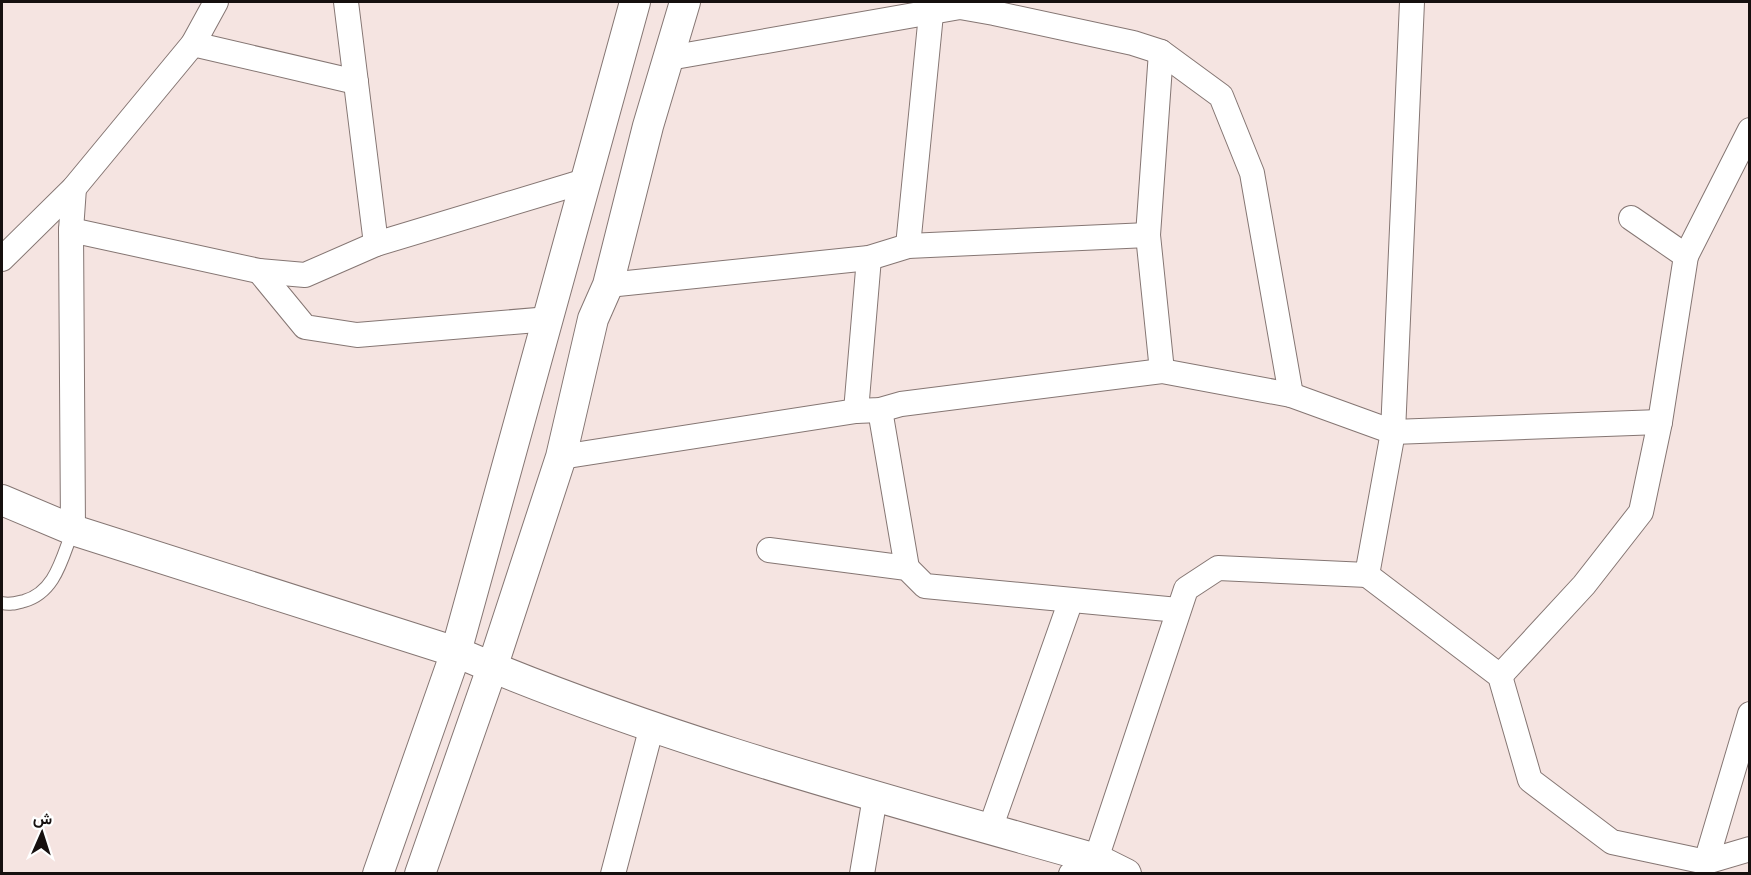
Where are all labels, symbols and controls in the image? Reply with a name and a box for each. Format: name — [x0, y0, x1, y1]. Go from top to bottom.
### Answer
north arrow — [12, 803, 72, 863]
text: ش — [33, 809, 53, 829]

